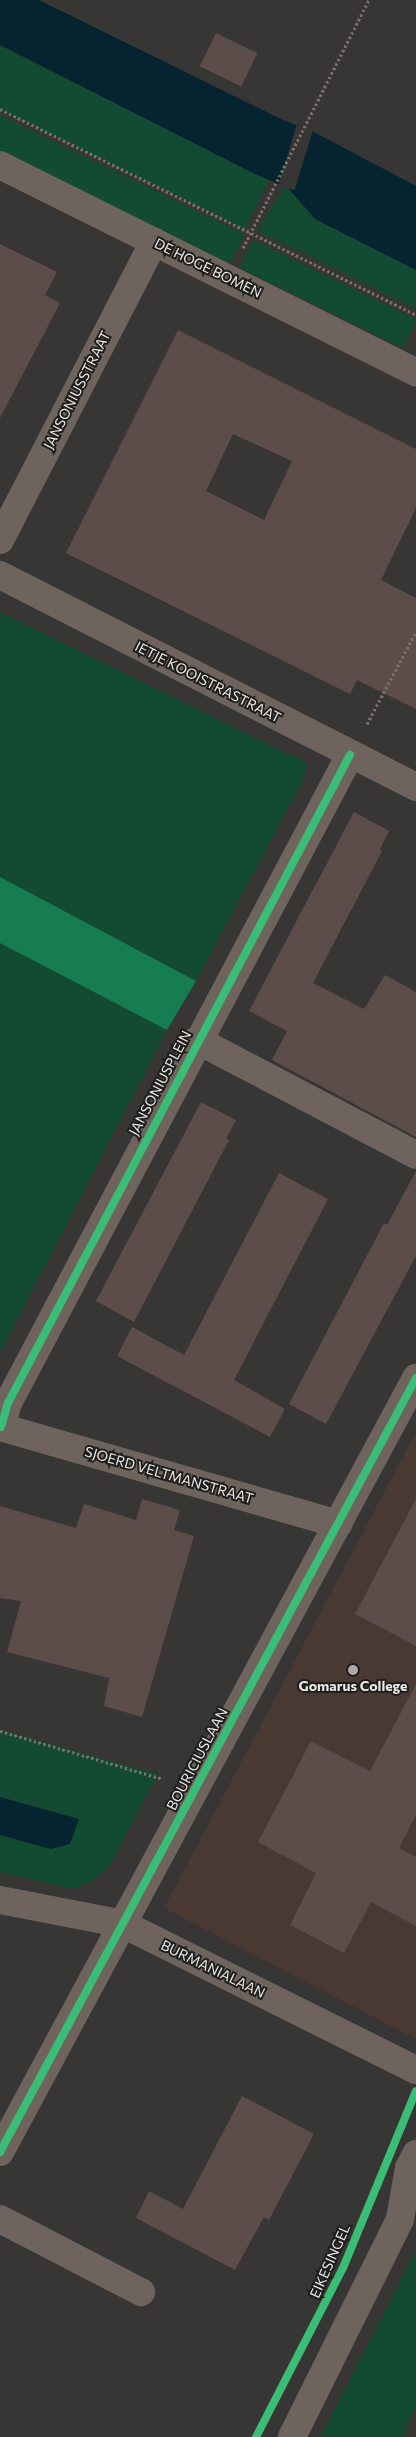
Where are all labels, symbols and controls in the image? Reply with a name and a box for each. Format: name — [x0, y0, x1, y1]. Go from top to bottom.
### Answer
street label: DE HOGE BOMEN — [152, 235, 264, 301]
street label: JANSONIUSSTRAAT — [40, 328, 114, 452]
street label: IETJE KOOISTRASTRAAT — [132, 638, 284, 726]
street label: JANSONIUSPLEIN — [125, 1028, 195, 1138]
street label: SJOERD VELTMANSTRAAT — [83, 1443, 255, 1507]
marker: Gomarus College — [347, 1664, 359, 1676]
place label: Gomarus College — [299, 1678, 407, 1694]
street label: BOURICIUSLAAN — [163, 1705, 231, 1813]
street label: BURMANIALAAN — [158, 1937, 268, 2001]
street label: EIKESINGEL — [306, 2221, 354, 2301]

